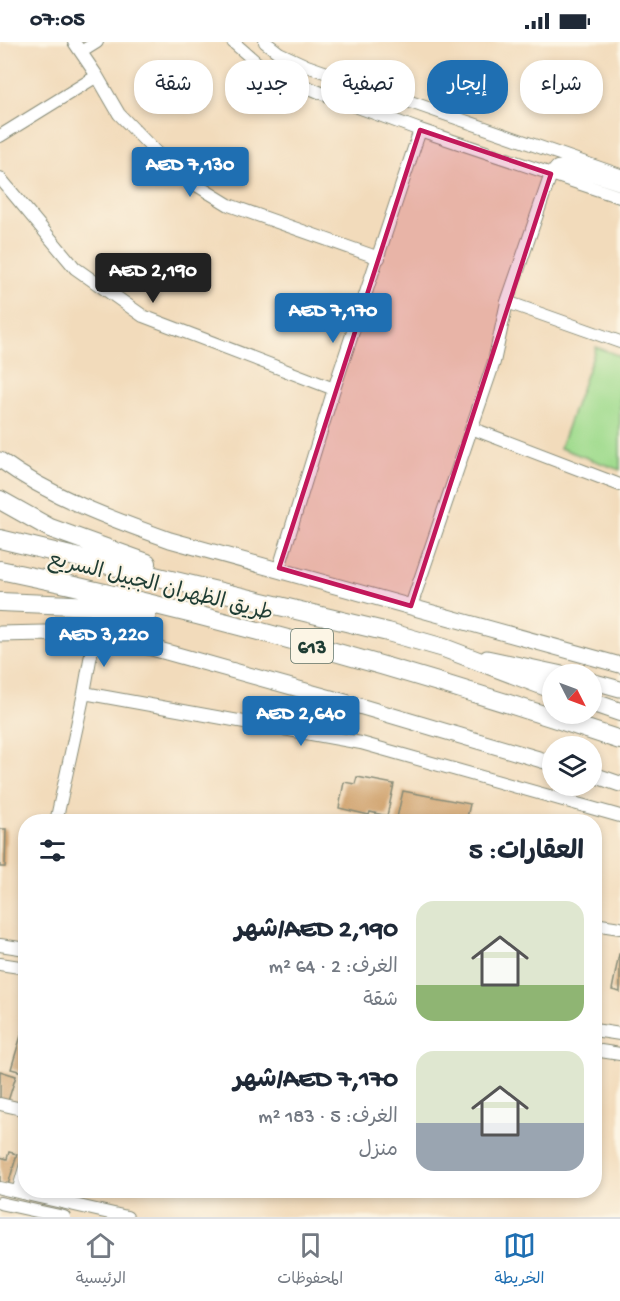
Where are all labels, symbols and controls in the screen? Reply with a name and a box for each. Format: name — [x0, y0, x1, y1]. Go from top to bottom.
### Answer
text: 07:05 — [30, 8, 85, 34]
chip: شقة — [134, 60, 213, 114]
chip: جديد — [225, 60, 309, 114]
chip: تصفية — [321, 60, 415, 114]
chip: إيجار — [427, 60, 508, 114]
chip: شراء — [520, 60, 603, 114]
pin: AED 7,130 — [121, 147, 259, 198]
text: AED 7,130 — [146, 155, 234, 178]
pin: AED 2,190 — [84, 253, 222, 304]
text: AED 2,190 — [109, 261, 197, 284]
pin: AED 7,170 — [264, 293, 402, 344]
text: AED 7,170 — [289, 301, 377, 324]
street label: طريق الظهران الجبيل السريع — [45, 548, 275, 628]
pin: AED 3,220 — [35, 617, 173, 668]
text: AED 3,220 — [59, 625, 149, 648]
road number: 613 — [291, 629, 333, 663]
north arrow — [542, 664, 602, 724]
map controls — [542, 664, 602, 796]
pin: AED 2,640 — [232, 696, 370, 747]
text: AED 2,640 — [256, 704, 346, 727]
button: layers — [542, 736, 602, 796]
icon: filters — [36, 834, 69, 867]
text: العقارات: 5 — [469, 838, 584, 869]
text: AED 2,190/شهر — [235, 916, 398, 947]
icon: home — [464, 925, 536, 997]
text: الغرف: 2 · 64 m² — [269, 957, 398, 980]
text: شقة — [363, 990, 398, 1013]
text: AED 7,170/شهر — [233, 1066, 398, 1097]
icon: home — [464, 1075, 536, 1147]
text: الغرف: 5 · 183 m² — [258, 1107, 398, 1130]
text: منزل — [359, 1140, 398, 1163]
tab: الرئيسية — [76, 1229, 126, 1292]
tab: المحفوظات — [277, 1229, 343, 1292]
tab: الخريطة — [494, 1229, 544, 1292]

